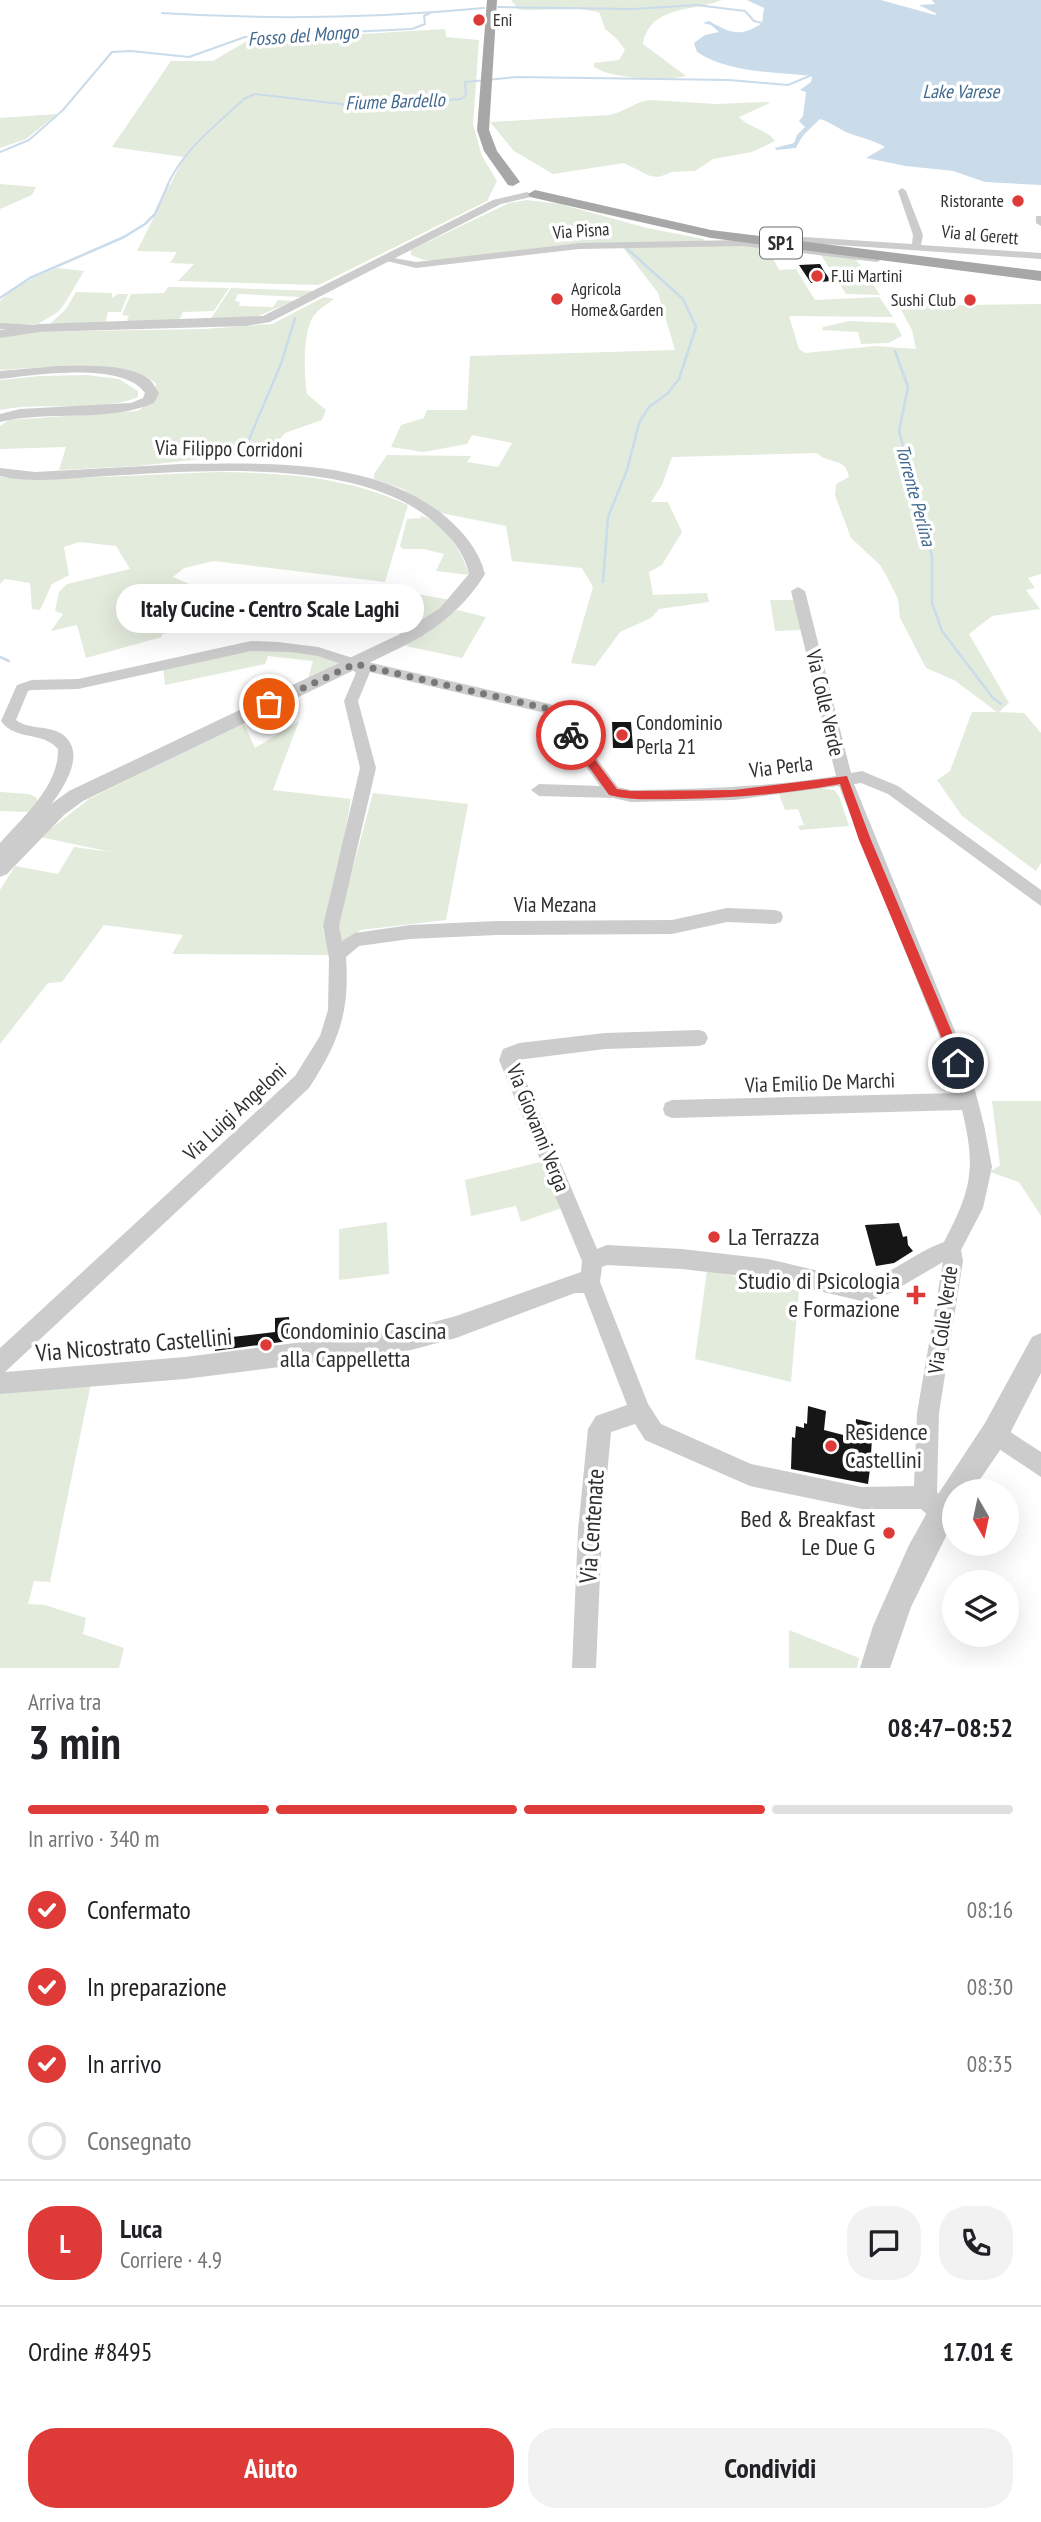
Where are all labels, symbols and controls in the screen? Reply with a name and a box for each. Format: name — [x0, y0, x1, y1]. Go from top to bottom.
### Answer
place label: Eni — [493, 8, 513, 31]
marker: Eni — [471, 12, 487, 28]
water label: Fosso del Mongo — [247, 19, 361, 51]
water label: Lake Varese — [923, 79, 1001, 103]
water label: Fiume Bardello — [345, 87, 447, 115]
place label: Ristorante — [941, 189, 1004, 212]
marker: Ristorante — [1010, 193, 1026, 209]
street label: Via Pisna — [551, 217, 610, 244]
street label: Via al Gerett — [940, 220, 1019, 249]
road number: SP1 — [760, 228, 802, 258]
place label: F.lli Martini — [831, 264, 902, 287]
marker: F.lli Martini — [809, 268, 825, 284]
place label: Agricola Home&Garden — [571, 277, 664, 321]
place label: Sushi Club — [891, 288, 956, 311]
marker: Agricola Home&Garden — [549, 291, 565, 307]
marker: Sushi Club — [962, 292, 978, 308]
street label: Via Filippo Corridoni — [154, 434, 303, 463]
water label: Torrente Perlina — [891, 442, 941, 550]
callout: Italy Cucine - Centro Scale Laghi — [115, 585, 423, 634]
text: Italy Cucine - Centro Scale Laghi — [141, 594, 399, 623]
street label: Via Colle Verde — [800, 646, 851, 759]
pin — [239, 674, 299, 734]
icon: bag — [250, 685, 288, 723]
courier — [536, 700, 606, 770]
place label: Condominio Perla 21 — [636, 709, 723, 760]
icon: bike — [552, 716, 590, 754]
marker: Condominio Perla 21 — [614, 727, 630, 743]
street label: Via Perla — [747, 749, 814, 784]
street label: Via Mezana — [513, 891, 596, 918]
pin — [928, 1033, 988, 1093]
icon: home — [939, 1044, 977, 1082]
street label: Via Luigi Angeloni — [177, 1057, 292, 1167]
street label: Via Giovanni Verga — [500, 1059, 576, 1195]
street label: Via Emilio De Marchi — [743, 1066, 896, 1099]
place label: La Terrazza — [728, 1221, 820, 1252]
marker: La Terrazza — [706, 1229, 722, 1245]
street label: Via Colle Verde — [921, 1264, 963, 1377]
place label: Studio di Psicologia e Formazione — [738, 1265, 900, 1324]
marker: Studio di Psicologia e Formazione — [906, 1285, 926, 1305]
place label: Condominio Cascina alla Cappelletta — [280, 1315, 446, 1374]
street label: Via Nicostrato Castellini — [33, 1320, 234, 1369]
marker: Condominio Cascina alla Cappelletta — [258, 1337, 274, 1353]
place label: Residence Castellini — [845, 1416, 928, 1475]
marker: Residence Castellini — [823, 1438, 839, 1454]
street label: Via Centenate — [572, 1468, 611, 1585]
north arrow — [942, 1479, 1018, 1556]
map controls — [942, 1479, 1019, 1647]
place label: Bed & Breakfast Le Due G — [740, 1503, 875, 1562]
marker: Bed & Breakfast Le Due G — [881, 1525, 897, 1541]
button: layers — [942, 1570, 1019, 1647]
text: Arriva tra — [28, 1687, 101, 1716]
text: 08:47–08:52 — [888, 1711, 1013, 1744]
text: 3 min — [28, 1712, 121, 1772]
text: In arrivo · 340 m — [28, 1824, 160, 1853]
icon: check — [28, 1891, 66, 1929]
text: Confermato — [87, 1893, 191, 1926]
text: 08:16 — [967, 1895, 1013, 1924]
icon: check — [28, 1968, 66, 2006]
text: In preparazione — [87, 1970, 227, 2003]
text: 08:30 — [967, 1972, 1013, 2001]
icon: check — [28, 2045, 66, 2083]
text: In arrivo — [87, 2047, 162, 2080]
text: 08:35 — [967, 2049, 1013, 2078]
text: Consegnato — [87, 2124, 191, 2157]
button: chat — [847, 2206, 921, 2280]
button: phone — [939, 2206, 1013, 2280]
text: Luca — [120, 2212, 162, 2245]
text: L — [59, 2227, 71, 2260]
text: Corriere · 4.9 — [120, 2245, 222, 2274]
text: Ordine #8495 — [28, 2335, 152, 2368]
text: 17.01 € — [943, 2335, 1013, 2368]
button: Aiuto — [28, 2428, 514, 2508]
button: Condividi — [528, 2428, 1013, 2508]

